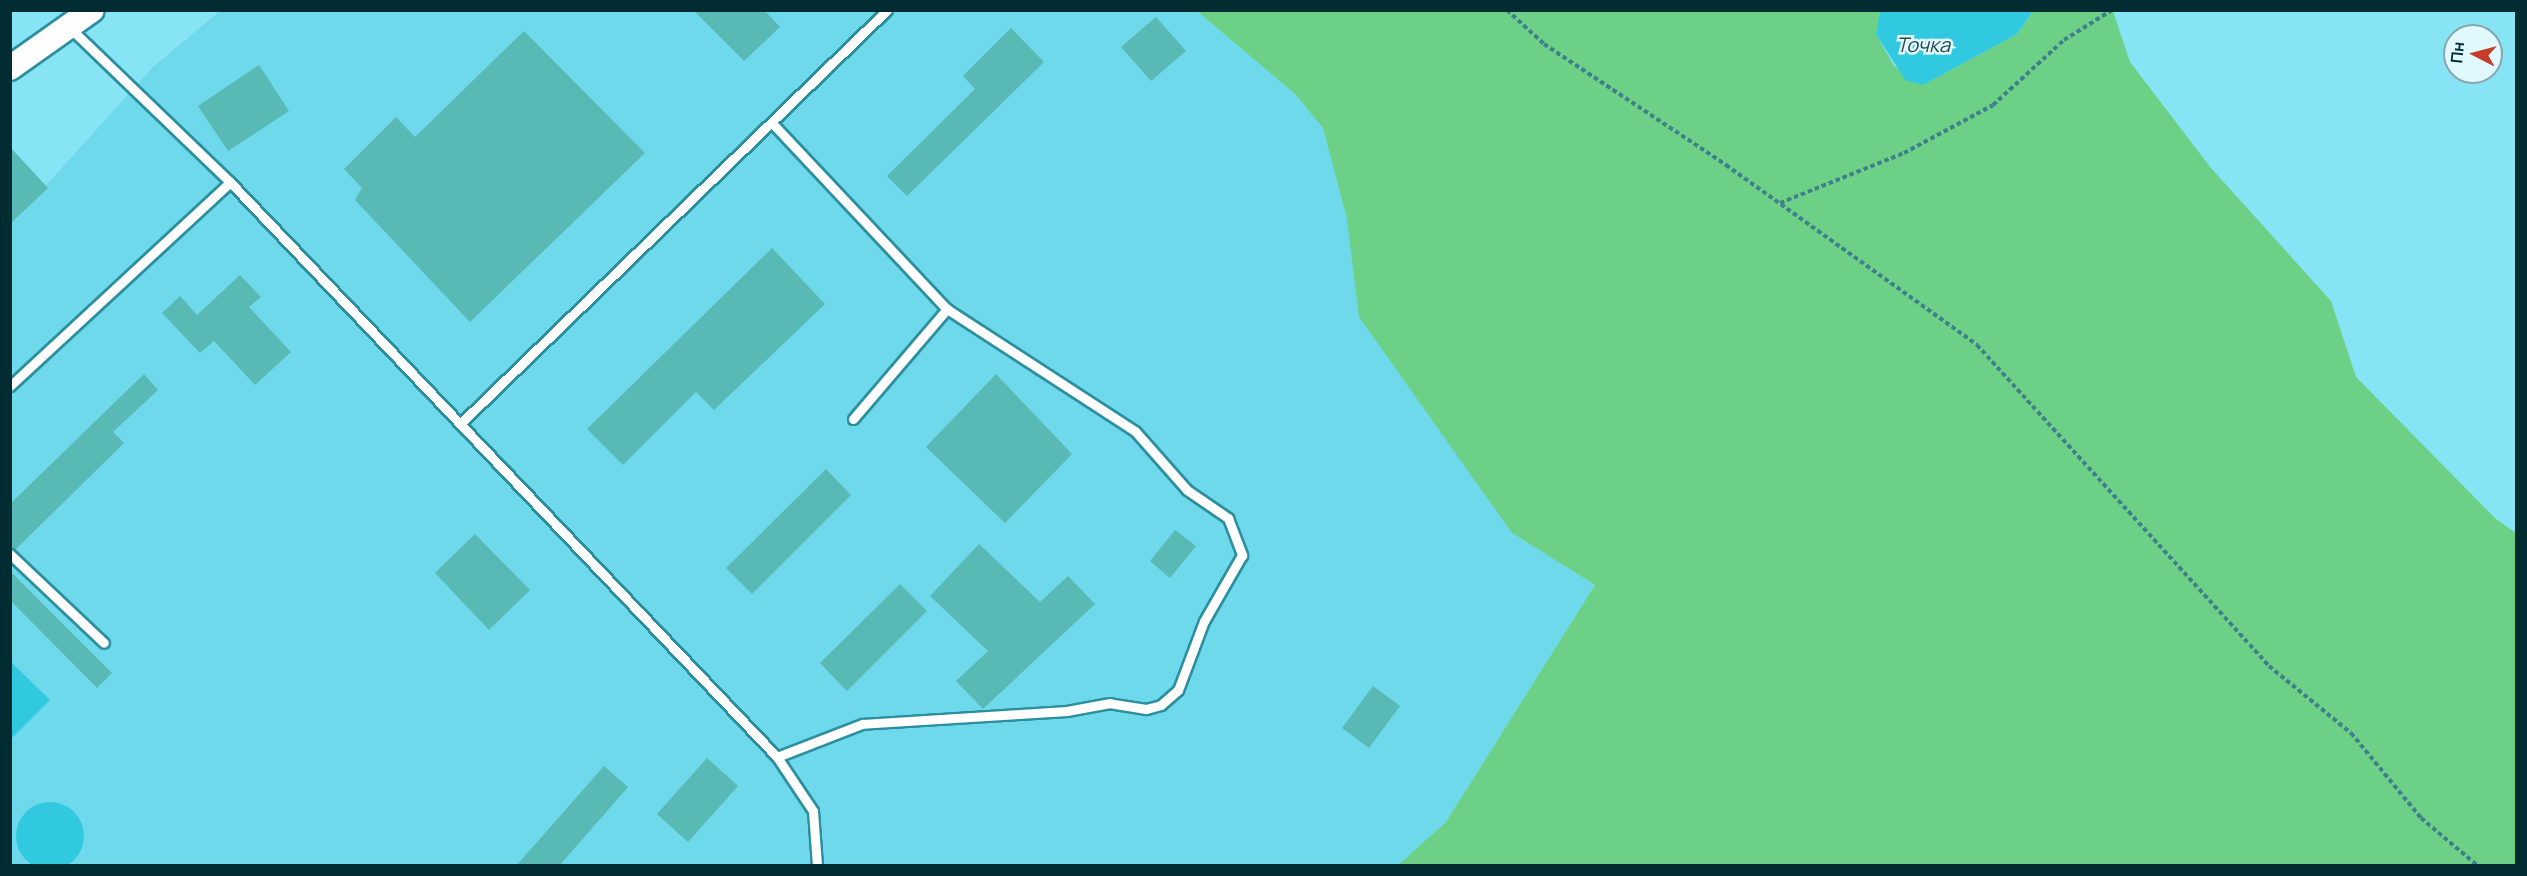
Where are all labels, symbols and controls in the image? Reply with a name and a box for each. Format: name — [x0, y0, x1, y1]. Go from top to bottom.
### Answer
north arrow — [2443, 24, 2503, 84]
water label: Точка — [1896, 32, 1950, 56]
text: Пн — [2445, 40, 2469, 64]

